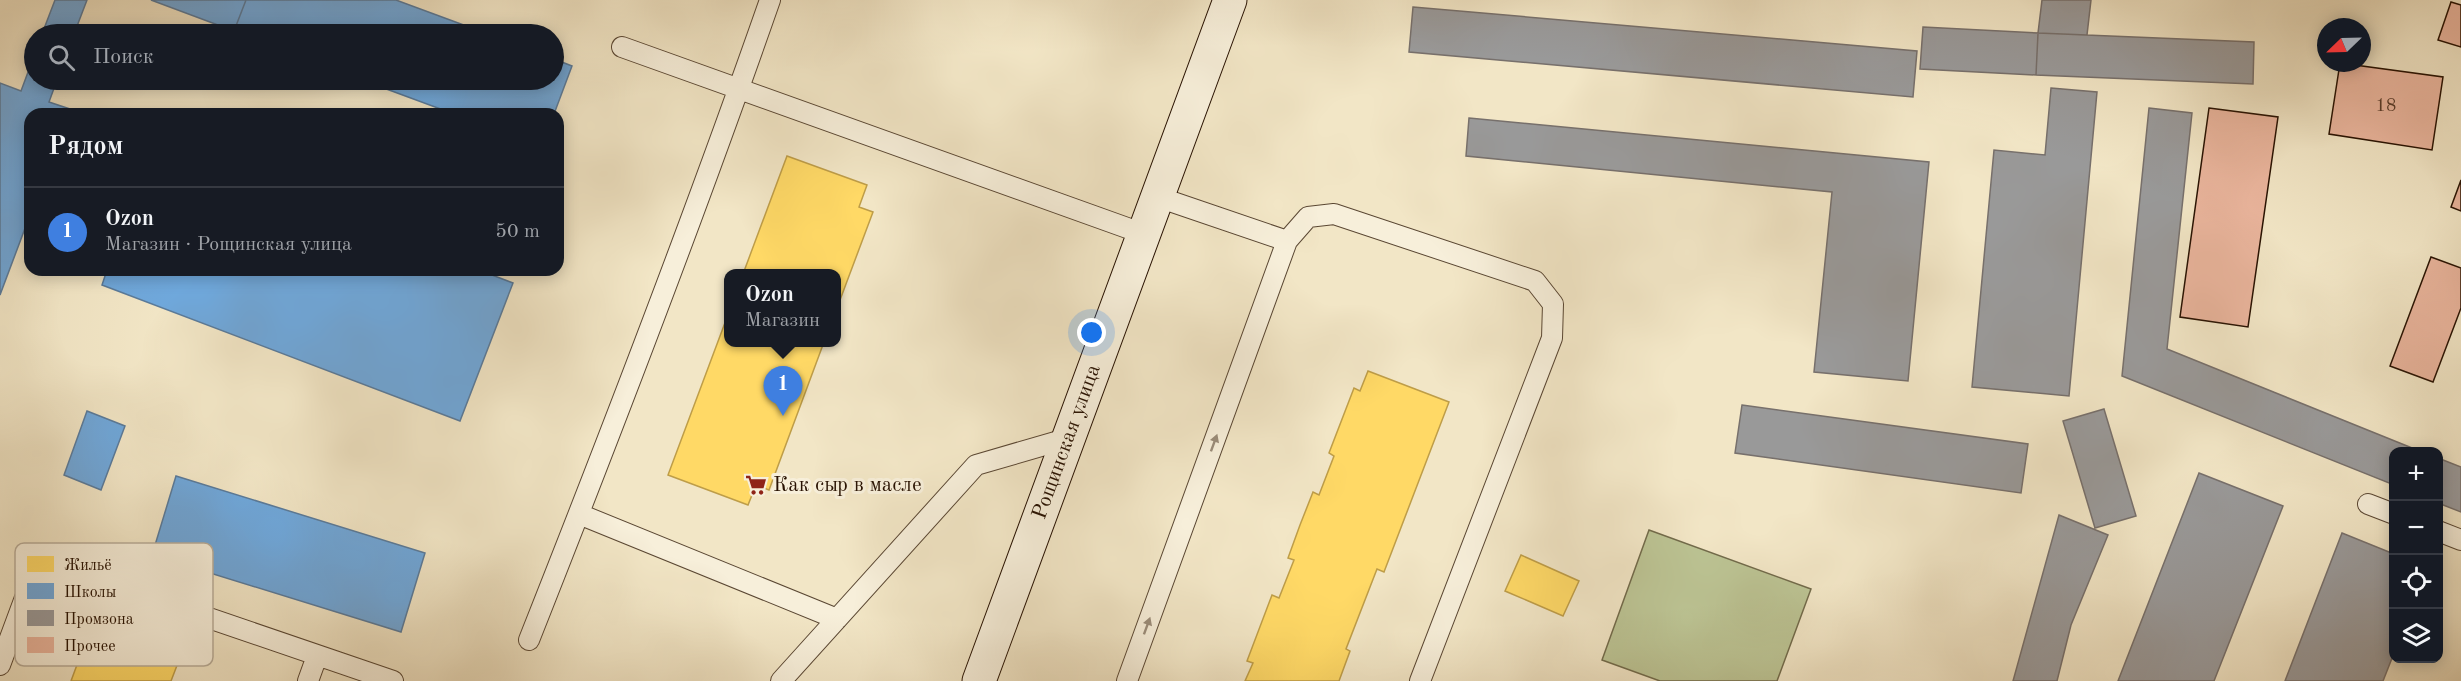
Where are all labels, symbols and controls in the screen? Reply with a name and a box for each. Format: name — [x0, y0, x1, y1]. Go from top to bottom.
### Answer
north arrow — [2317, 18, 2371, 72]
search box — [24, 24, 564, 90]
icon: search — [45, 41, 78, 74]
text: Поиск — [93, 46, 154, 68]
house number: 18 — [2376, 97, 2396, 115]
text: Рядом — [48, 134, 123, 160]
text: Ozon — [105, 208, 154, 230]
text: 1 — [62, 222, 73, 242]
text: 50 m — [495, 222, 540, 242]
text: Магазин · Рощинская улица — [105, 235, 352, 255]
popup — [724, 269, 841, 347]
text: Ozon — [745, 284, 794, 306]
text: Магазин — [745, 311, 820, 331]
your location — [1077, 318, 1106, 347]
street label: Рощинская улица — [1029, 362, 1105, 522]
pin: 1 — [764, 366, 802, 416]
one-way arrow — [1209, 434, 1219, 452]
map controls — [2389, 447, 2443, 663]
button: + — [2389, 447, 2443, 501]
supermarket icon: Как сыр в масле — [744, 473, 768, 497]
place label: Как сыр в масле — [773, 475, 922, 496]
button: − — [2389, 501, 2443, 555]
legend — [15, 543, 213, 666]
button: locate — [2389, 555, 2443, 609]
text: Жильё — [64, 558, 112, 574]
text: Школы — [64, 585, 116, 601]
button: layers — [2389, 609, 2443, 663]
text: Промзона — [64, 612, 134, 628]
one-way arrow — [1142, 617, 1152, 635]
text: Прочее — [64, 639, 116, 655]

